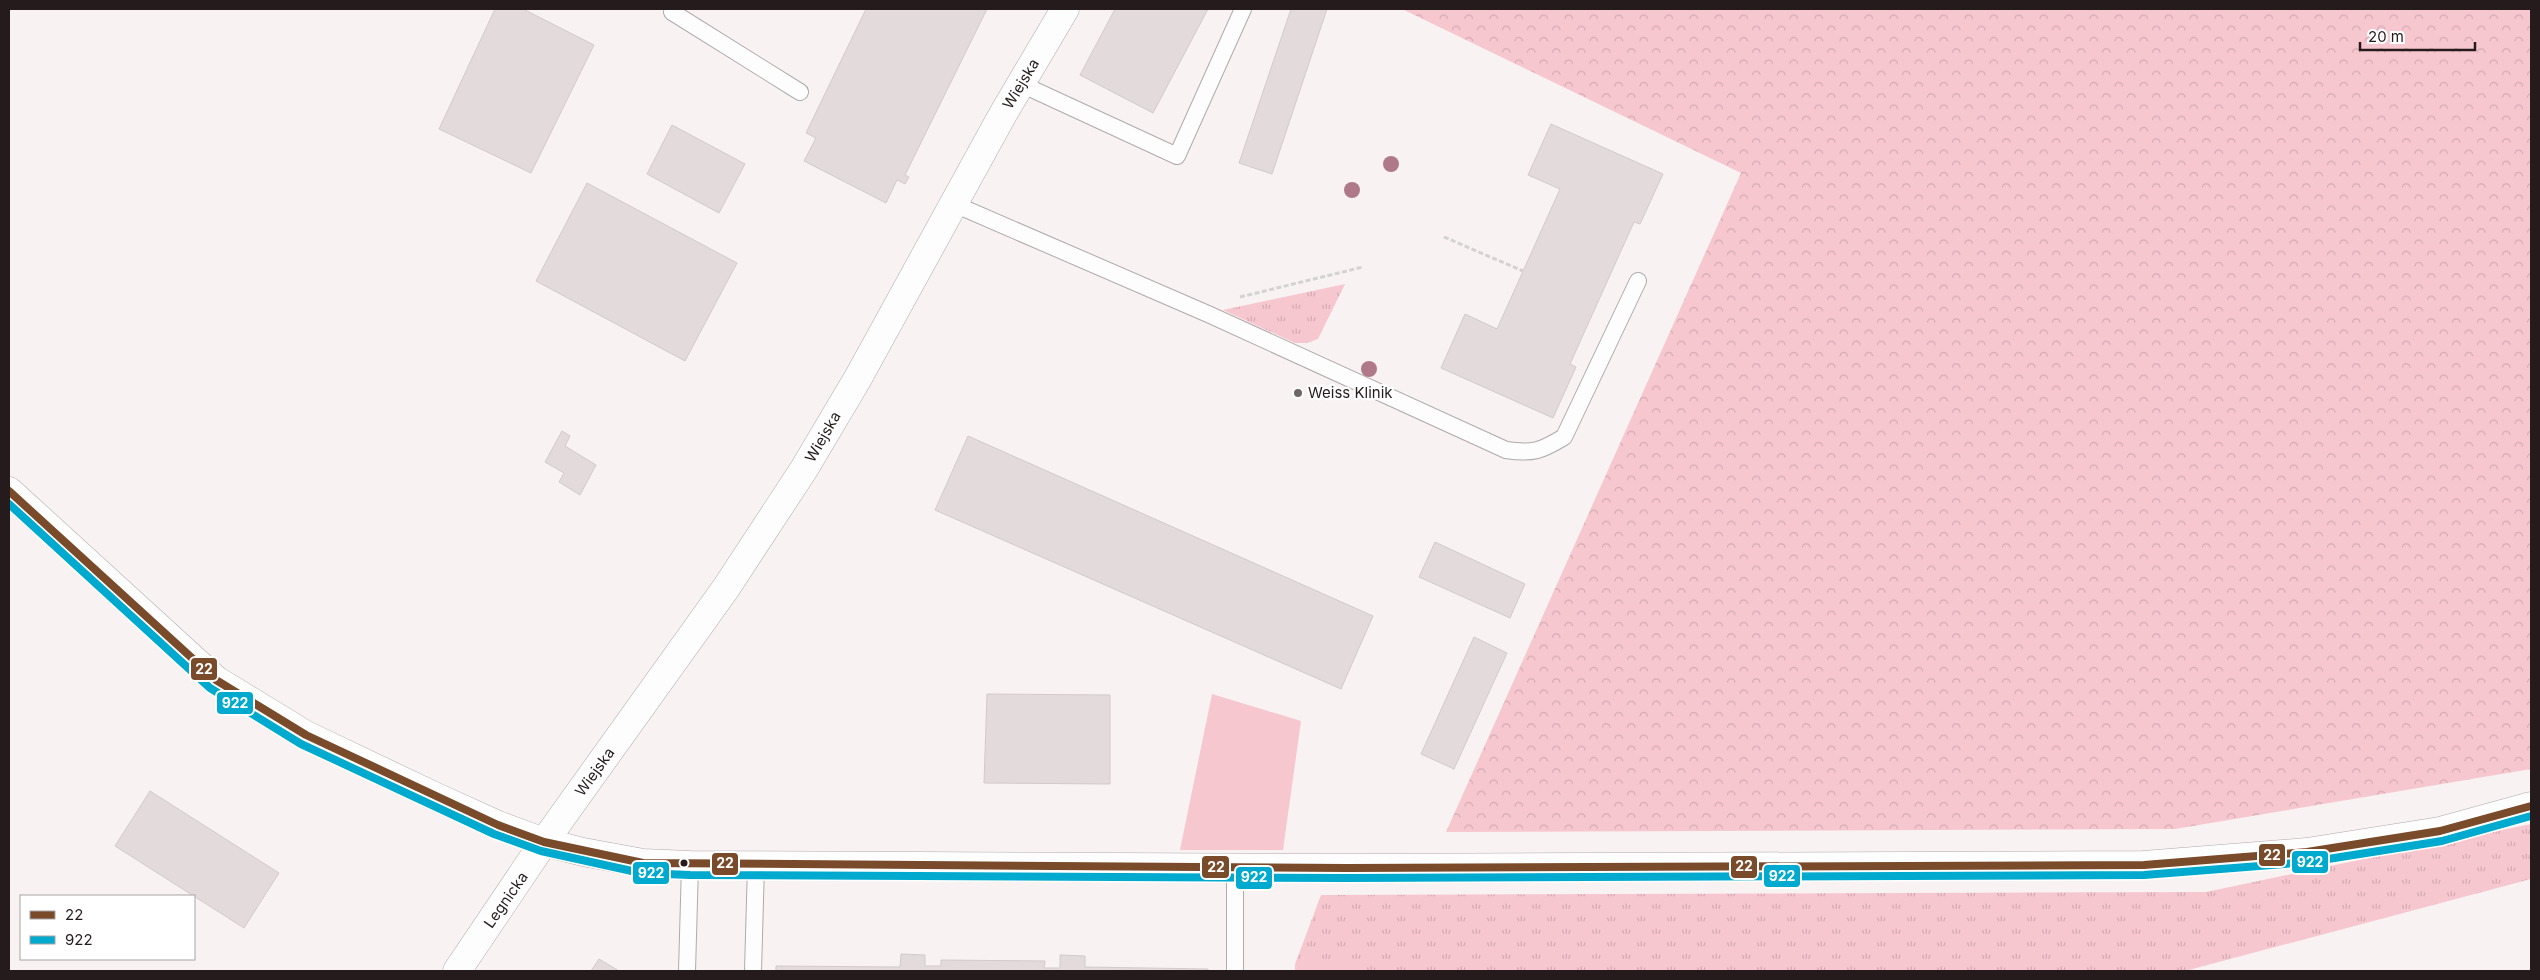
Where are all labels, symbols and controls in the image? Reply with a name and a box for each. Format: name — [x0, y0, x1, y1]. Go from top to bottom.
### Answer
scale bar — [2360, 20, 2475, 52]
text: 20 m — [2368, 27, 2404, 46]
street label: Wiejska — [998, 55, 1043, 112]
place label: Weiss Klinik — [1308, 383, 1393, 402]
marker: Weiss Klinik — [1292, 387, 1304, 399]
street label: Wiejska — [800, 408, 845, 465]
line badge: 22 — [190, 657, 218, 681]
text: 22 — [195, 660, 213, 677]
line badge: 922 — [216, 691, 254, 715]
text: 922 — [222, 694, 249, 711]
street label: Wiejska — [571, 744, 619, 800]
line badge: 22 — [2258, 843, 2286, 867]
text: 22 — [2263, 846, 2281, 863]
line badge: 922 — [2291, 850, 2329, 874]
line badge: 22 — [711, 852, 739, 876]
text: 922 — [2297, 853, 2324, 870]
text: 22 — [716, 854, 734, 871]
line badge: 22 — [1201, 855, 1230, 879]
line badge: 22 — [1730, 855, 1758, 879]
text: 22 — [1735, 857, 1753, 874]
unlabelled marker — [679, 858, 689, 868]
text: 22 — [1207, 858, 1225, 875]
line badge: 922 — [632, 861, 670, 885]
text: 922 — [638, 864, 665, 881]
line badge: 922 — [1763, 864, 1801, 888]
line badge: 922 — [1235, 866, 1273, 890]
text: 922 — [1769, 867, 1796, 884]
street label: Legnicka — [479, 868, 532, 931]
text: 922 — [1241, 868, 1268, 885]
legend — [20, 895, 195, 960]
text: 22 — [65, 905, 83, 924]
text: 922 — [65, 930, 93, 949]

